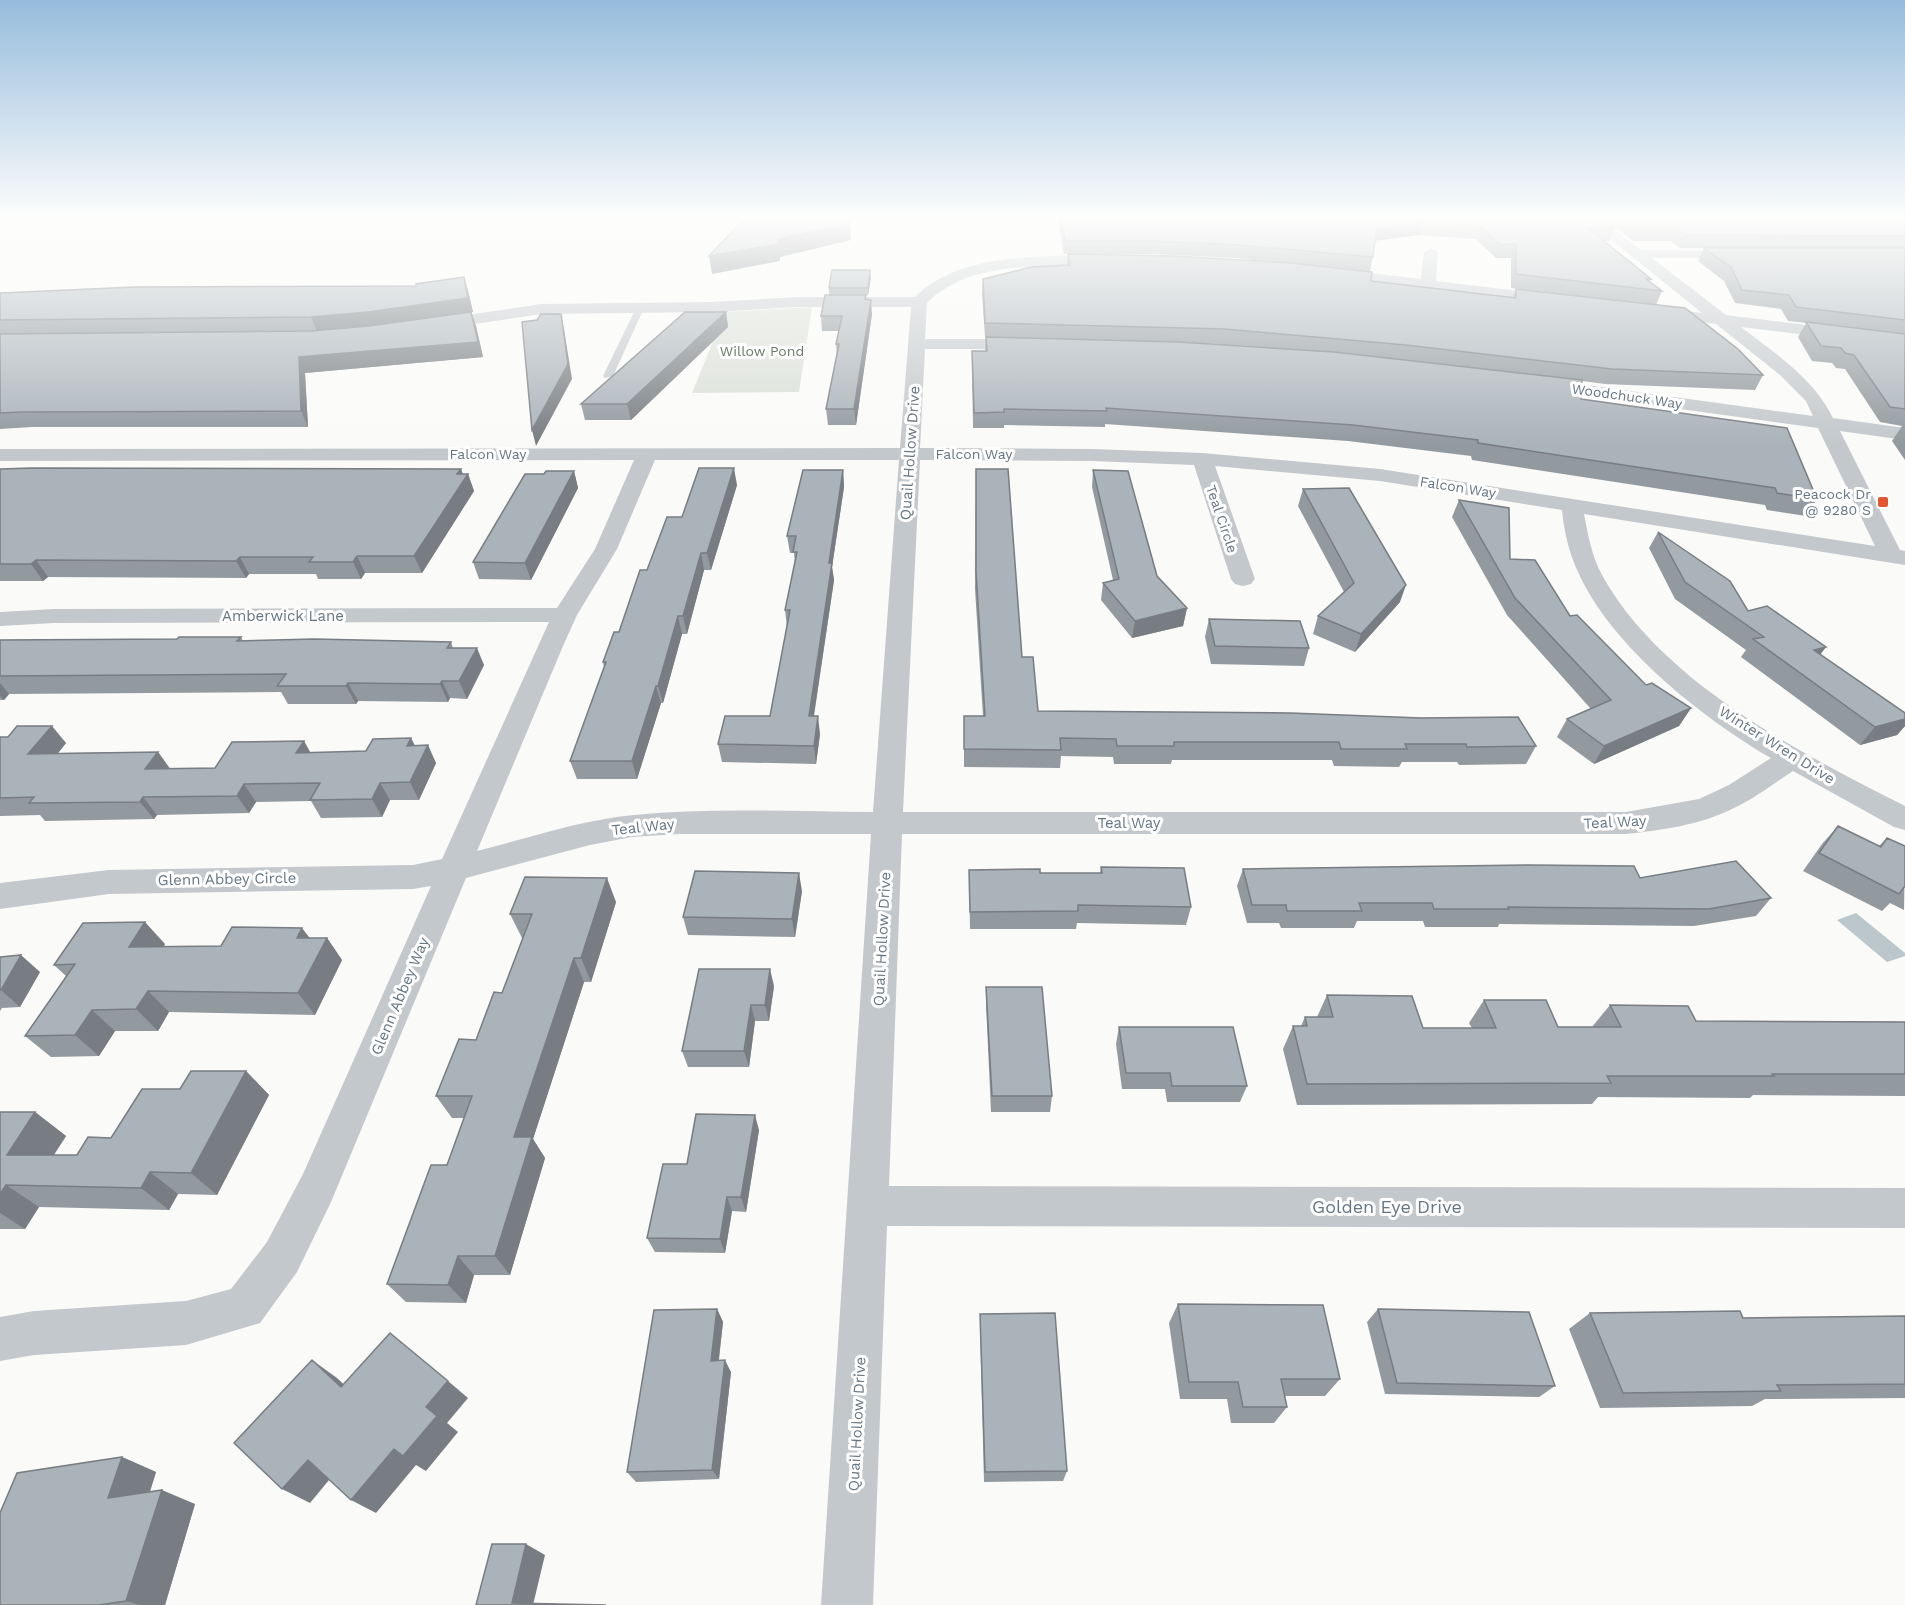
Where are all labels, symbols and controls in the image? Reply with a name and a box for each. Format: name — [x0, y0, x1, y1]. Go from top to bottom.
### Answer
park label: Willow Pond — [720, 343, 804, 359]
street label: Woodchuck Way — [1571, 380, 1684, 412]
street label: Quail Hollow Drive — [896, 385, 924, 521]
street label: Falcon Way — [449, 446, 527, 462]
street label: Falcon Way — [935, 446, 1013, 462]
street label: Falcon Way — [1419, 473, 1498, 501]
street label: Teal Circle — [1203, 483, 1241, 555]
place label: Peacock Dr @ 9280 S — [1794, 486, 1871, 518]
marker: Peacock Dr @ 9280 S — [1876, 495, 1890, 509]
street label: Amberwick Lane — [222, 607, 344, 625]
street label: Winter Wren Drive — [1716, 702, 1838, 788]
street label: Teal Way — [1583, 811, 1647, 833]
street label: Teal Way — [1098, 814, 1161, 832]
street label: Teal Way — [611, 815, 676, 839]
street label: Glenn Abbey Circle — [158, 869, 296, 889]
street label: Quail Hollow Drive — [869, 871, 895, 1007]
street label: Glenn Abbey Way — [367, 934, 433, 1057]
street label: Golden Eye Drive — [1312, 1196, 1462, 1217]
street label: Quail Hollow Drive — [844, 1356, 870, 1492]

